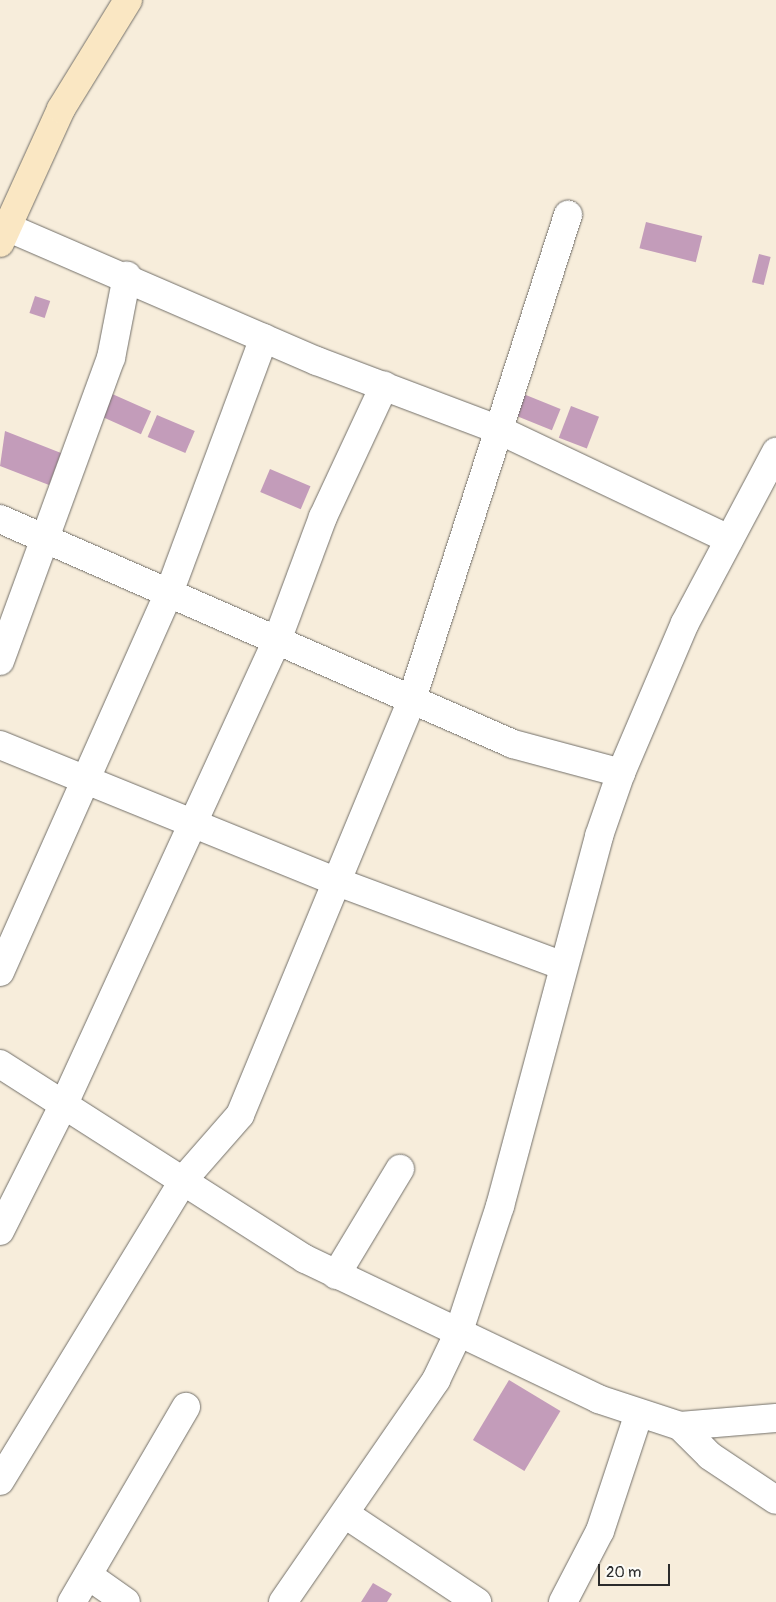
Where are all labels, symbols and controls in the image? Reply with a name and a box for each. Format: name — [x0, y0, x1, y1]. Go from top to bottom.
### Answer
scale bar — [601, 1554, 674, 1586]
text: 20 m — [606, 1563, 641, 1582]

